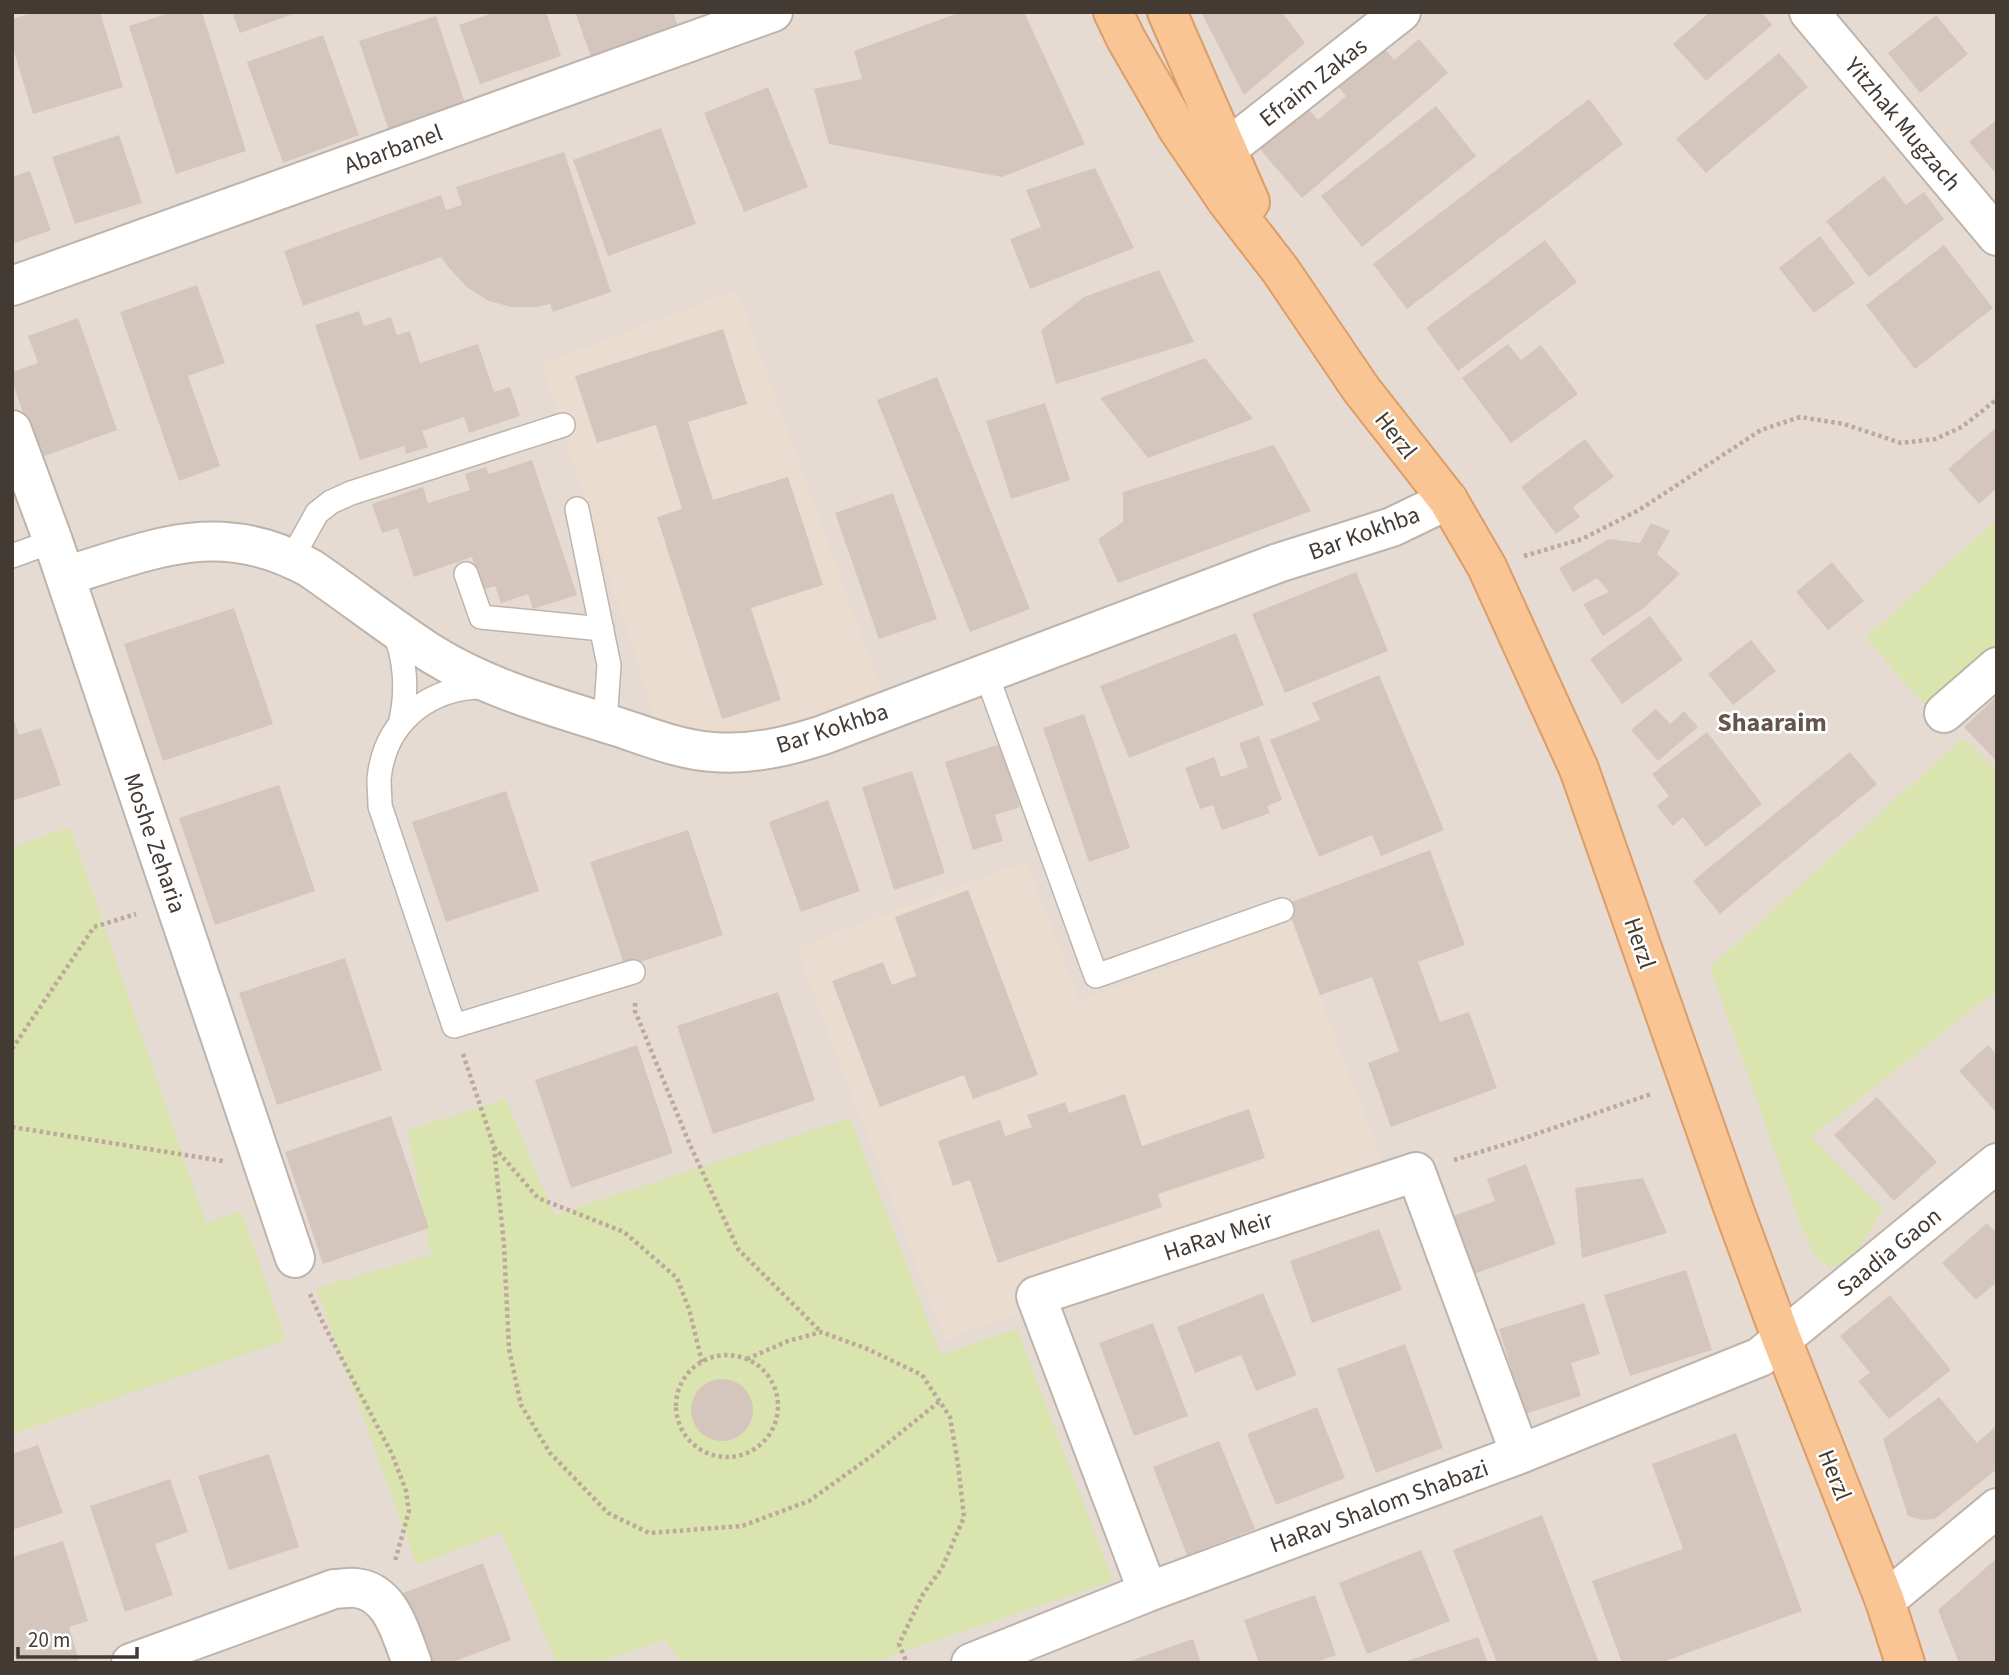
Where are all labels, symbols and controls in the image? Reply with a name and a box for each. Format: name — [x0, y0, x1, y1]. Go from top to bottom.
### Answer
street label: Efraim Zakas — [1252, 29, 1375, 136]
street label: Yitzhak Mugzach — [1835, 49, 1969, 199]
street label: Abarbanel — [339, 115, 447, 183]
street label: Herzl — [1366, 404, 1425, 467]
street label: Bar Kokhba — [1304, 497, 1425, 570]
street label: Bar Kokhba — [772, 694, 893, 763]
district label: Shaaraim — [1717, 704, 1827, 741]
street label: Moshe Zeharia — [114, 768, 195, 918]
street label: Herzl — [1614, 913, 1665, 974]
street label: Saadia Gaon — [1829, 1199, 1949, 1306]
street label: HaRav Meir — [1159, 1202, 1278, 1271]
street label: Herzl — [1809, 1444, 1861, 1506]
street label: HaRav Shalom Shabazi — [1265, 1451, 1493, 1562]
scale bar — [18, 1616, 136, 1660]
text: 20 m — [28, 1625, 70, 1655]

